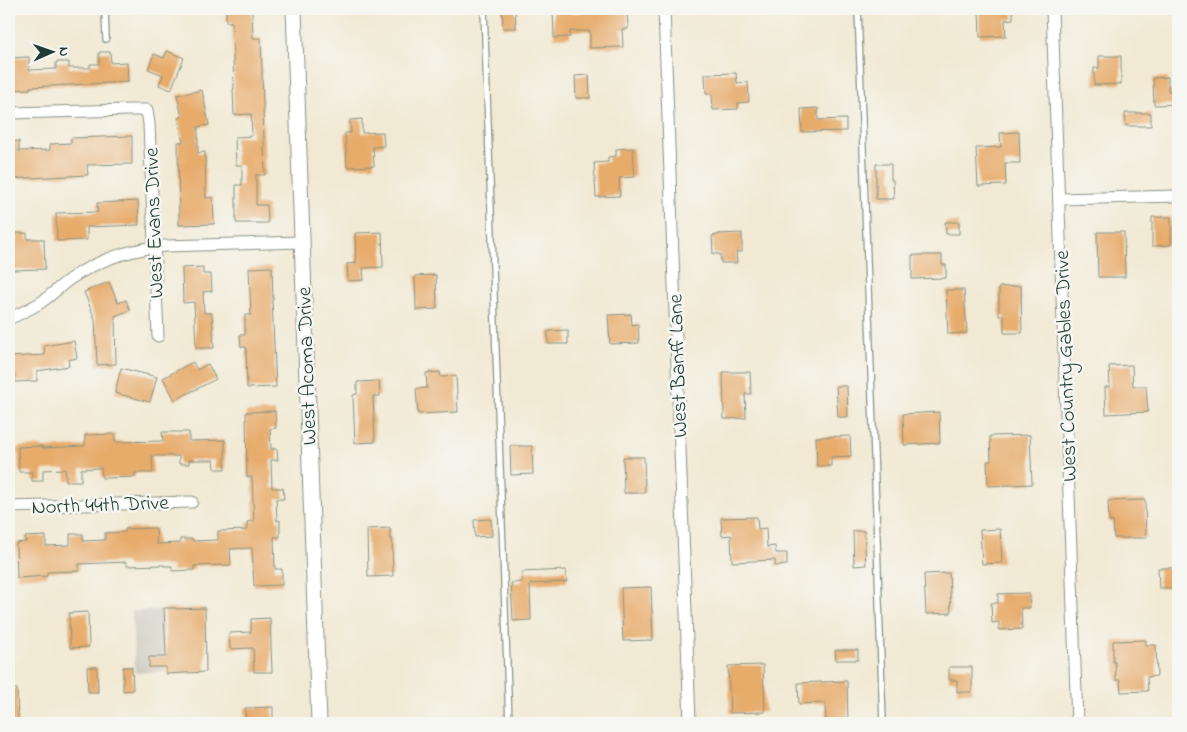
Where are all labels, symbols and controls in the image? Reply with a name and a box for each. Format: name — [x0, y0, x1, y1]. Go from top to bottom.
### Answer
north arrow — [28, 28, 78, 78]
text: N — [53, 47, 74, 57]
street label: West Evans Drive — [137, 146, 173, 299]
street label: West Country Gables Drive — [1048, 249, 1088, 482]
street label: West Acoma Drive — [290, 286, 326, 446]
street label: West Banff Lane — [661, 293, 696, 438]
street label: North 44th Drive — [31, 489, 170, 523]

